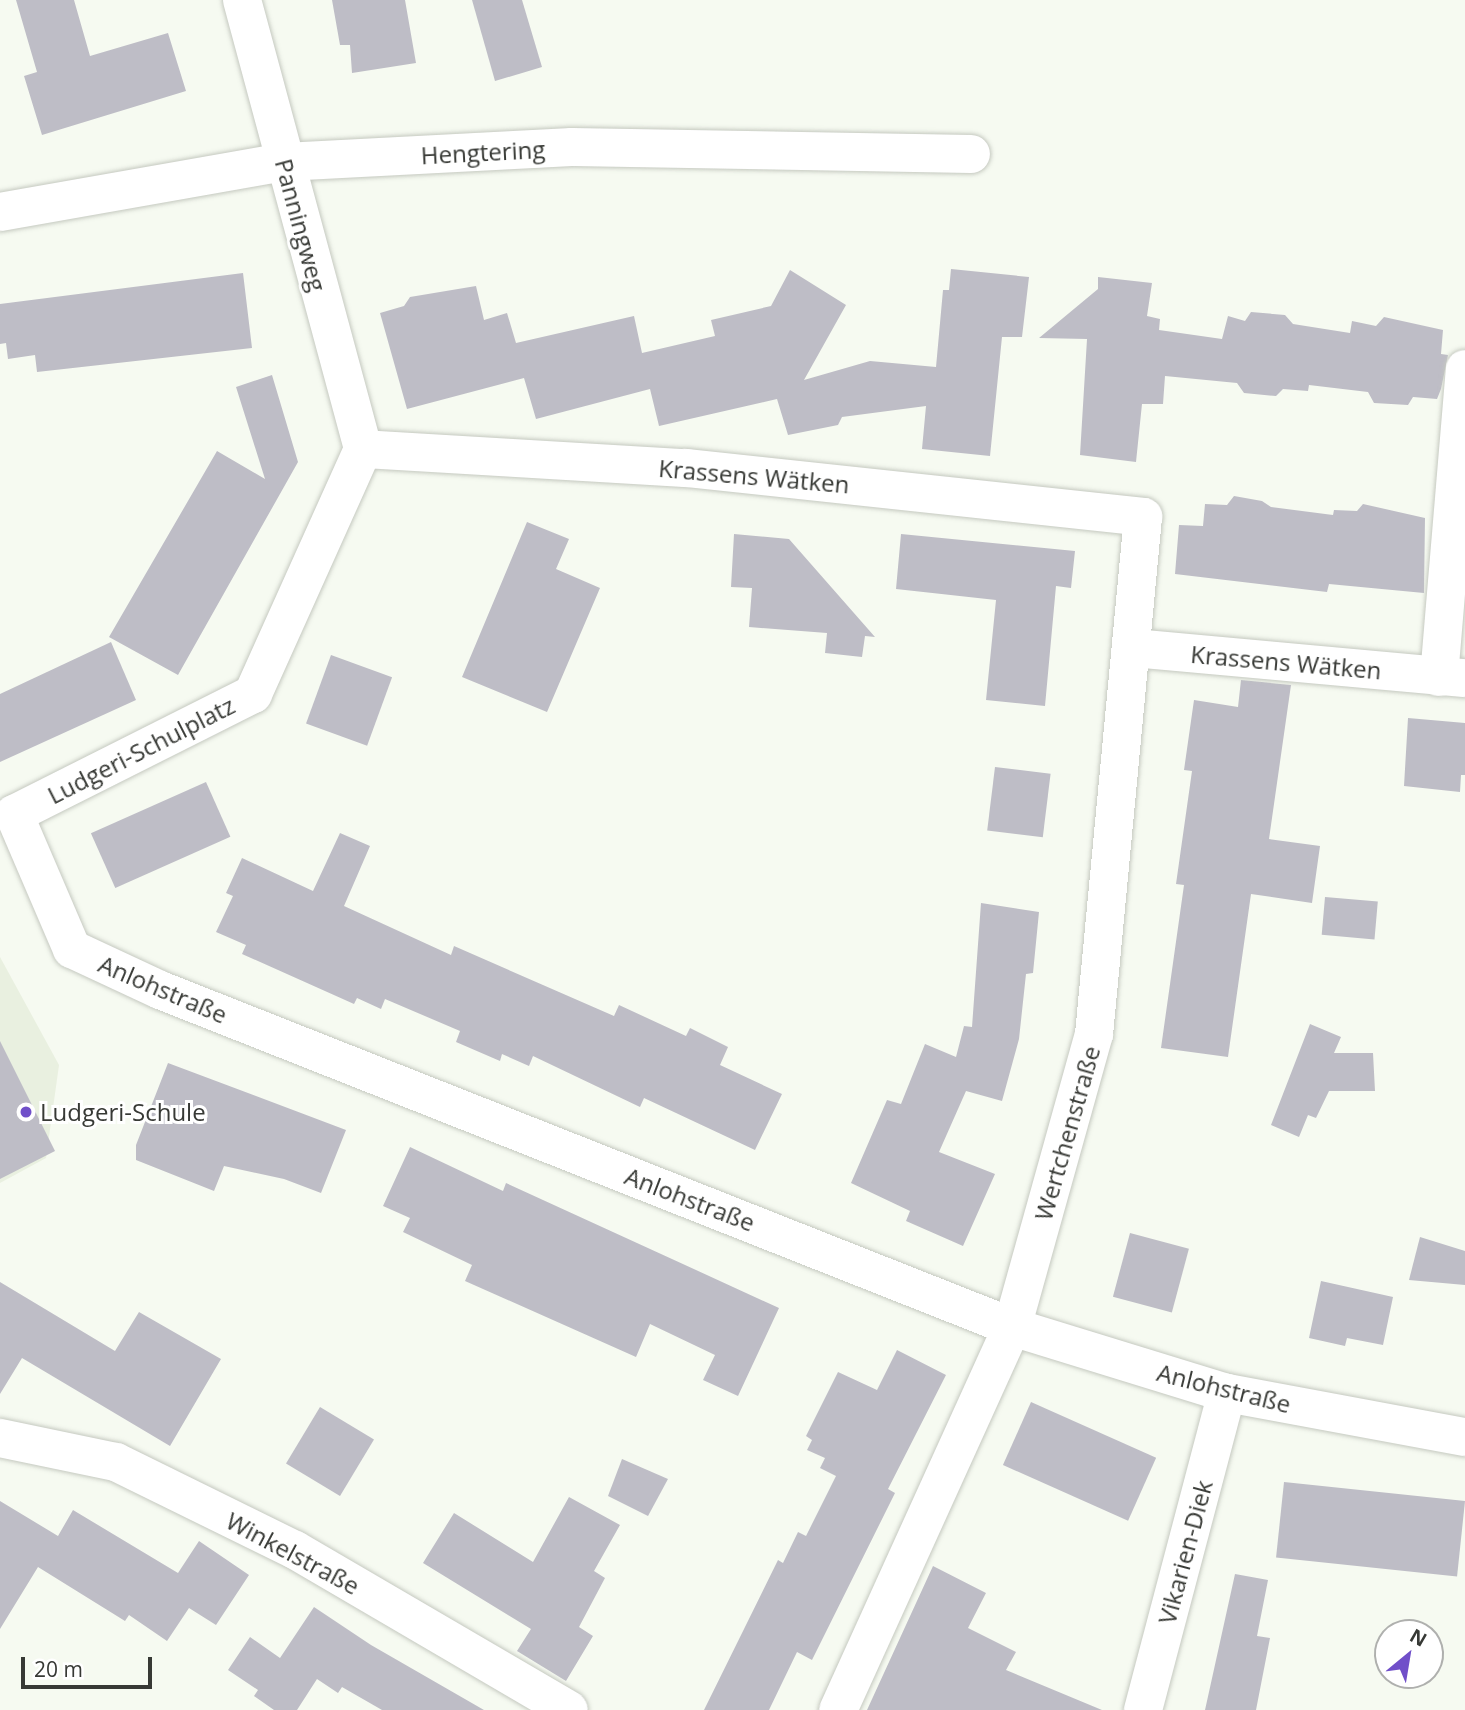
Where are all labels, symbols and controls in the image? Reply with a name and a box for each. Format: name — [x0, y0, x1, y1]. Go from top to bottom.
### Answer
street label: Hengtering — [420, 134, 546, 170]
street label: Panningweg — [269, 156, 333, 294]
street label: Krassens Wätken — [657, 453, 851, 499]
street label: Krassens Wätken — [1189, 639, 1383, 685]
street label: Ludgeri-Schulplatz — [43, 690, 239, 810]
street label: Anlohstraße — [94, 949, 232, 1029]
street label: Wertchenstraße — [1028, 1043, 1106, 1223]
place label: Ludgeri-Schule — [40, 1098, 206, 1126]
marker: Ludgeri-Schule — [18, 1104, 34, 1120]
street label: Anlohstraße — [621, 1161, 759, 1237]
street label: Anlohstraße — [1154, 1357, 1294, 1419]
street label: Vikarien-Diek — [1152, 1477, 1218, 1627]
street label: Winkelstraße — [222, 1506, 364, 1600]
north arrow — [1374, 1619, 1444, 1689]
text: N — [1405, 1622, 1432, 1653]
scale bar — [24, 1644, 156, 1688]
text: 20 m — [34, 1655, 83, 1683]

